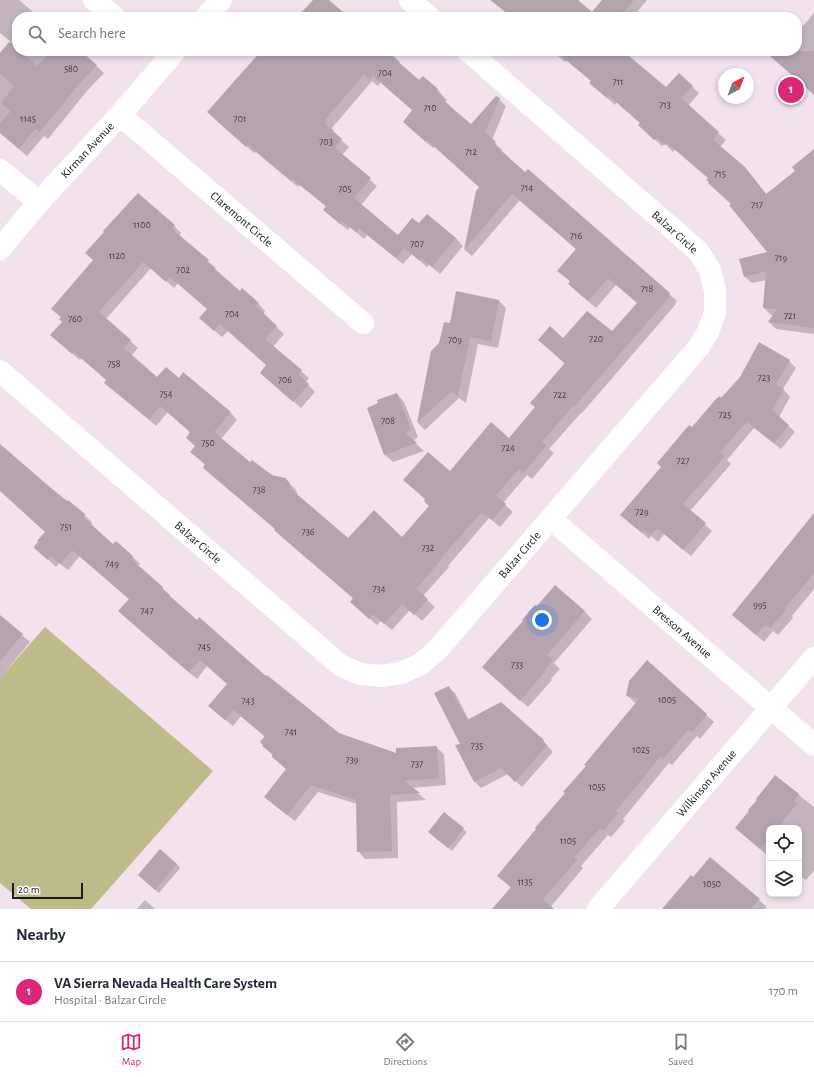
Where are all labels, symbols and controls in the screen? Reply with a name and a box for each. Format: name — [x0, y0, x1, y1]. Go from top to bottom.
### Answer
search box — [12, 12, 802, 56]
icon: search — [26, 23, 48, 45]
text: Search here — [58, 26, 126, 41]
house number: 580 — [64, 64, 78, 74]
house number: 704 — [378, 68, 392, 78]
north arrow — [718, 68, 754, 104]
pin: 1 — [778, 75, 804, 105]
house number: 711 — [612, 77, 624, 87]
house number: 713 — [659, 100, 671, 110]
house number: 710 — [424, 103, 436, 113]
house number: 1145 — [20, 114, 36, 124]
house number: 701 — [234, 114, 246, 124]
street label: Kirman Avenue — [59, 120, 116, 180]
house number: 703 — [319, 137, 333, 147]
house number: 712 — [465, 147, 478, 157]
house number: 715 — [714, 169, 726, 179]
house number: 714 — [521, 183, 533, 193]
house number: 705 — [338, 184, 352, 194]
street label: Claremont Circle — [208, 189, 275, 249]
house number: 717 — [751, 200, 763, 210]
street label: Balzar Circle — [650, 208, 700, 256]
house number: 1100 — [133, 220, 151, 230]
house number: 716 — [570, 231, 582, 241]
house number: 707 — [410, 239, 424, 249]
house number: 1120 — [109, 251, 125, 261]
house number: 719 — [775, 253, 787, 263]
house number: 702 — [176, 265, 190, 275]
house number: 718 — [641, 284, 653, 294]
house number: 704 — [225, 309, 239, 319]
house number: 721 — [784, 311, 796, 321]
house number: 760 — [68, 314, 82, 324]
house number: 720 — [589, 334, 603, 344]
house number: 709 — [448, 335, 462, 345]
house number: 758 — [107, 359, 121, 369]
house number: 723 — [758, 373, 770, 383]
house number: 706 — [278, 375, 292, 385]
house number: 754 — [159, 389, 173, 399]
house number: 722 — [553, 390, 567, 400]
house number: 725 — [719, 410, 731, 420]
house number: 708 — [381, 416, 395, 426]
house number: 750 — [201, 438, 215, 448]
house number: 724 — [501, 443, 515, 453]
house number: 727 — [677, 456, 689, 466]
house number: 738 — [252, 485, 266, 495]
house number: 729 — [635, 507, 649, 517]
street label: Balzar Circle — [173, 519, 224, 566]
house number: 751 — [60, 522, 72, 532]
house number: 736 — [302, 527, 315, 537]
street label: Balzar Circle — [496, 529, 543, 580]
house number: 732 — [422, 543, 435, 553]
house number: 749 — [105, 559, 119, 569]
house number: 734 — [372, 584, 386, 594]
house number: 995 — [753, 600, 767, 610]
street label: Bresson Avenue — [650, 603, 714, 660]
house number: 747 — [140, 606, 154, 616]
your location — [532, 610, 552, 630]
house number: 745 — [197, 642, 211, 652]
house number: 733 — [511, 660, 523, 670]
house number: 1005 — [658, 695, 676, 705]
house number: 743 — [241, 696, 255, 706]
house number: 741 — [285, 727, 297, 737]
house number: 735 — [471, 741, 483, 751]
house number: 1025 — [632, 745, 650, 755]
street label: Wilkinson Avenue — [674, 747, 738, 819]
house number: 739 — [346, 755, 359, 765]
house number: 737 — [411, 759, 423, 769]
house number: 1055 — [588, 782, 606, 792]
map controls — [766, 825, 802, 897]
button: locate — [766, 825, 802, 861]
house number: 1105 — [560, 836, 576, 846]
button: layers — [766, 861, 802, 897]
house number: 1135 — [517, 877, 533, 887]
house number: 1050 — [703, 879, 721, 889]
scale bar — [12, 881, 83, 900]
text: 20 m — [18, 884, 39, 895]
text: Nearby — [16, 926, 66, 943]
text: VA Sierra Nevada Health Care System — [54, 976, 277, 991]
text: 1 — [27, 985, 31, 998]
text: 170 m — [769, 985, 798, 998]
text: Hospital · Balzar Circle — [54, 994, 166, 1007]
tab: Map — [120, 1031, 142, 1068]
tab: Directions — [383, 1031, 427, 1068]
tab: Saved — [668, 1031, 693, 1068]

